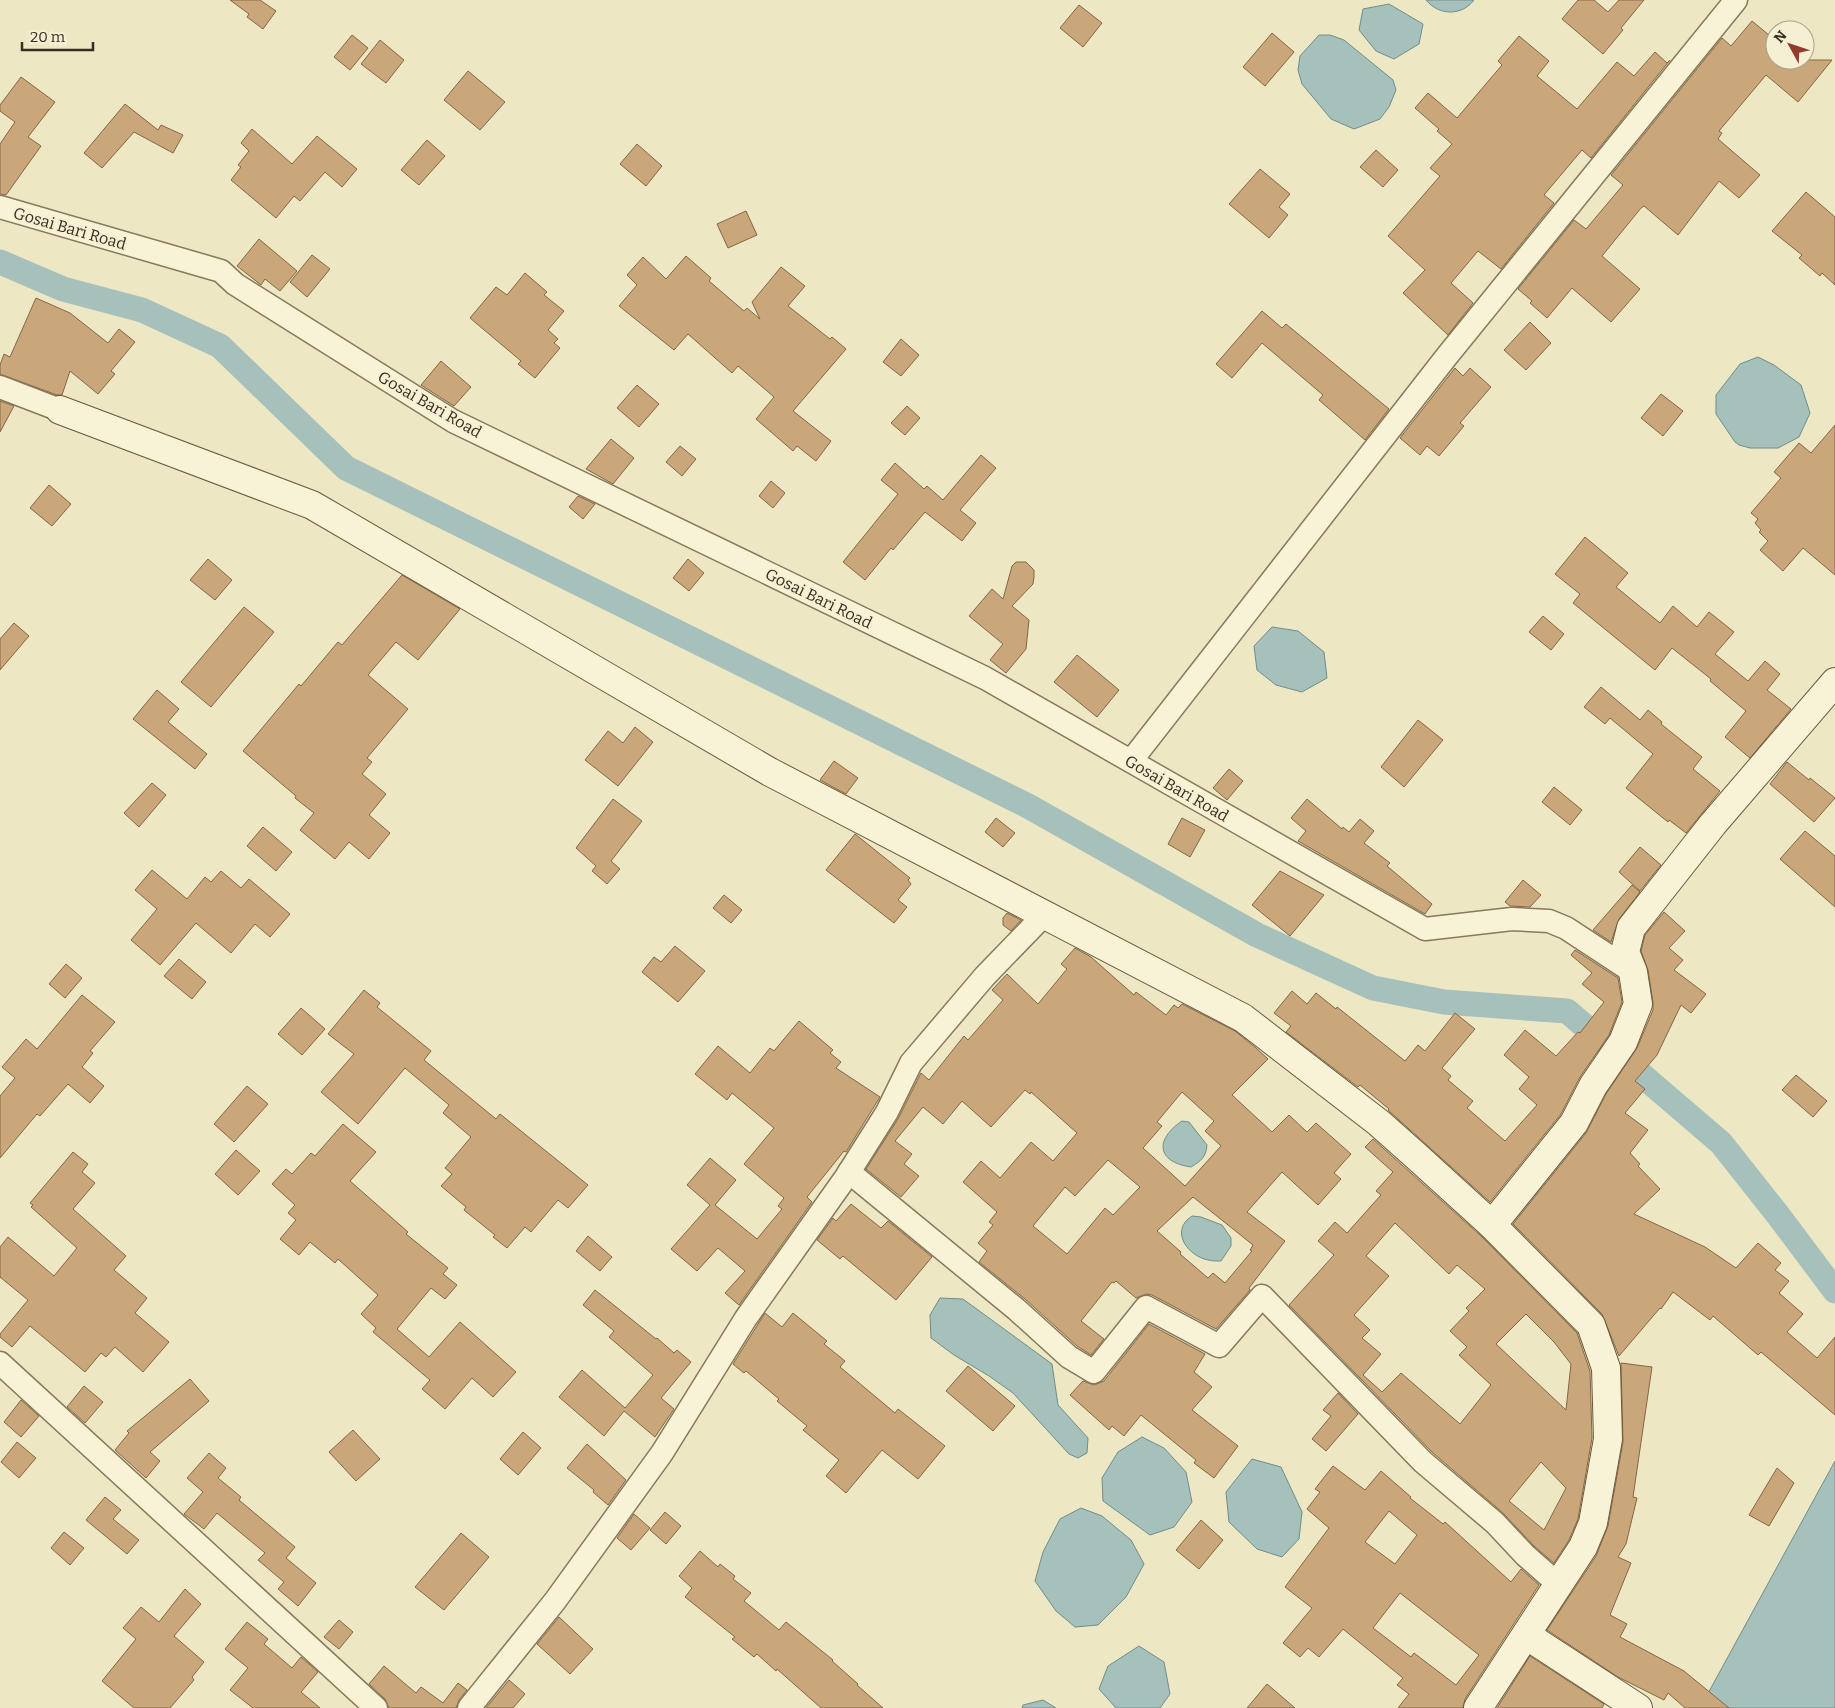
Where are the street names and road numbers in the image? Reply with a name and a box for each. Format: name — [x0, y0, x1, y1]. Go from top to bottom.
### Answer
street label: Gosai Bari Road — [11, 203, 129, 254]
street label: Gosai Bari Road — [375, 367, 485, 442]
street label: Gosai Bari Road — [762, 564, 876, 633]
street label: Gosai Bari Road — [1122, 751, 1232, 826]

